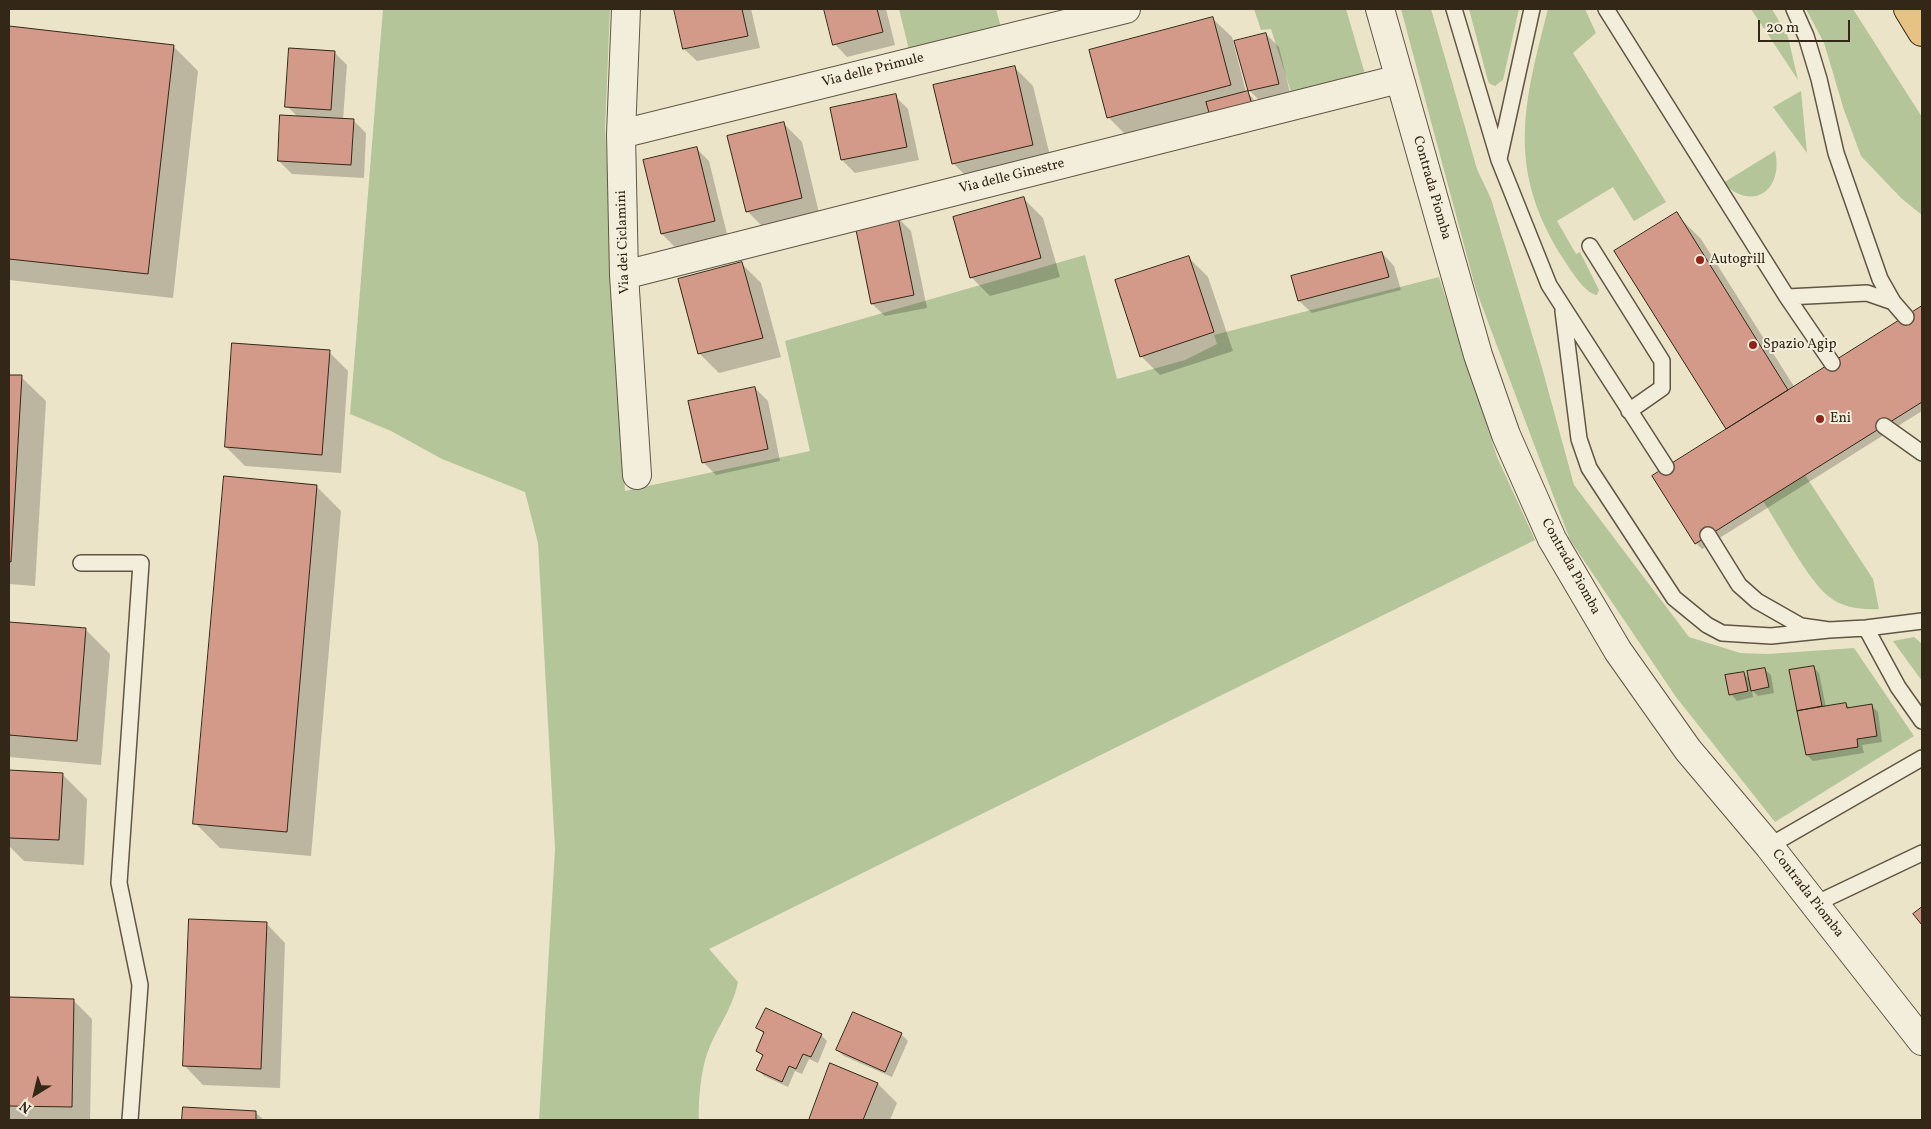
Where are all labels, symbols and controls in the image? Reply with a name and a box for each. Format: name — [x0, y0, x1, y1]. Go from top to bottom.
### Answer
scale bar — [1761, 10, 1854, 42]
text: 20 m — [1766, 18, 1799, 39]
street label: Via delle Primule — [820, 50, 926, 92]
street label: Contrada Piomba — [1408, 134, 1454, 242]
street label: Via delle Ginestre — [958, 156, 1066, 198]
street label: Via dei Ciclamini — [614, 190, 634, 294]
place label: Autogrill — [1710, 252, 1765, 268]
marker: Autogrill — [1694, 254, 1706, 266]
place label: Spazio Agip — [1763, 337, 1836, 353]
marker: Spazio Agip — [1747, 339, 1759, 351]
place label: Eni — [1830, 411, 1851, 427]
marker: Eni — [1814, 413, 1826, 425]
street label: Contrada Piomba — [1537, 516, 1603, 618]
street label: Contrada Piomba — [1767, 847, 1847, 941]
north arrow — [10, 1069, 60, 1119]
text: N — [16, 1096, 36, 1117]

